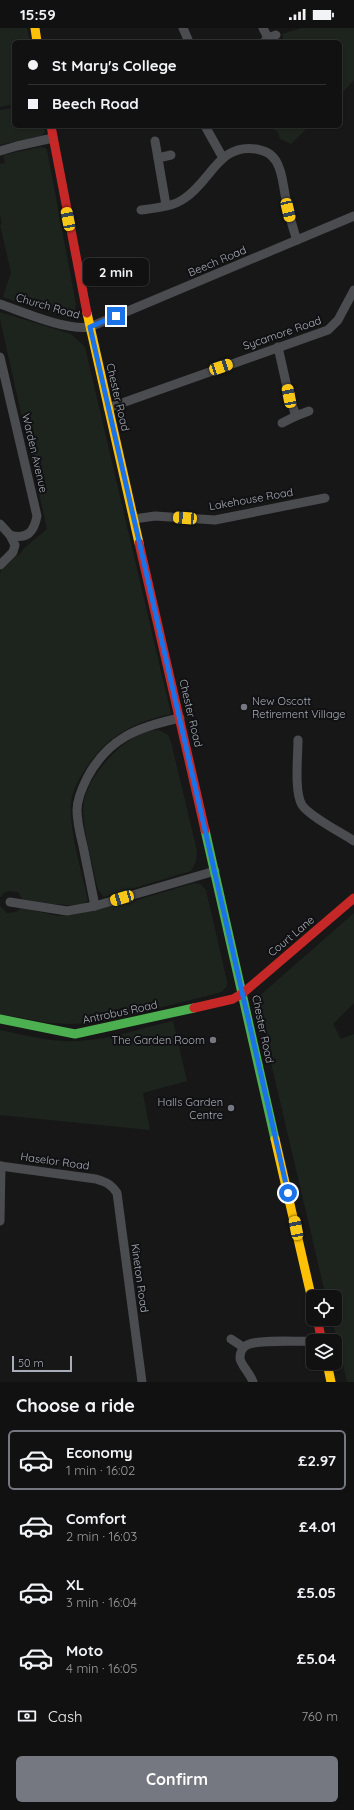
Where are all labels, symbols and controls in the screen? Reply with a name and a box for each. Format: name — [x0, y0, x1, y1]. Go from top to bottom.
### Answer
text: 15:59 — [20, 5, 56, 24]
text: St Mary's College — [52, 56, 177, 75]
text: Beech Road — [52, 94, 139, 113]
car — [279, 197, 297, 223]
car — [60, 206, 76, 232]
street label: Beech Road — [186, 242, 248, 280]
callout: 2 min — [83, 258, 149, 286]
text: 2 min — [99, 264, 133, 280]
street label: Church Road — [14, 290, 82, 322]
route end — [107, 307, 125, 325]
street label: Sycamore Road — [241, 313, 323, 353]
car — [208, 357, 234, 377]
street label: Chester Road — [103, 362, 133, 432]
car — [281, 383, 297, 409]
street label: Warden Avenue — [19, 412, 51, 494]
street label: Lakehouse Road — [208, 485, 294, 513]
car — [173, 511, 197, 525]
street label: Chester Road — [176, 678, 206, 748]
place label: New Oscott Retirement Village — [252, 694, 345, 721]
marker: New Oscott Retirement Village — [239, 702, 249, 712]
car — [109, 889, 135, 907]
street label: Court Lane — [265, 913, 317, 959]
street label: Chester Road — [249, 994, 277, 1064]
street label: Antrobus Road — [81, 997, 159, 1027]
place label: The Garden Room — [112, 1033, 205, 1047]
marker: The Garden Room — [208, 1035, 218, 1045]
place label: Halls Garden Centre — [157, 1095, 223, 1122]
marker: Halls Garden Centre — [226, 1103, 236, 1113]
street label: Haselor Road — [20, 1149, 90, 1173]
route start — [279, 1184, 297, 1202]
car — [288, 1215, 304, 1241]
street label: Kineton Road — [128, 1243, 152, 1313]
map controls — [306, 1290, 342, 1370]
button: locate — [306, 1290, 342, 1326]
button: layers — [306, 1334, 342, 1370]
scale bar — [12, 1354, 72, 1373]
text: 50 m — [18, 1356, 44, 1370]
text: Choose a ride — [16, 1394, 135, 1417]
icon: car — [18, 1442, 54, 1478]
text: Economy — [66, 1443, 133, 1462]
text: £2.97 — [298, 1451, 336, 1470]
text: 1 min · 16:02 — [66, 1462, 135, 1478]
icon: car — [18, 1508, 54, 1544]
text: Comfort — [66, 1509, 127, 1528]
text: £4.01 — [299, 1517, 336, 1536]
text: 2 min · 16:03 — [66, 1528, 137, 1544]
icon: car — [18, 1574, 54, 1610]
text: XL — [66, 1575, 84, 1594]
text: £5.05 — [297, 1583, 336, 1602]
text: 3 min · 16:04 — [66, 1594, 137, 1610]
icon: car — [18, 1640, 54, 1676]
text: Moto — [66, 1641, 103, 1660]
text: £5.04 — [297, 1649, 336, 1668]
text: 4 min · 16:05 — [66, 1660, 137, 1676]
icon: cash — [16, 1705, 38, 1727]
text: Cash — [48, 1707, 82, 1726]
text: 760 m — [302, 1708, 338, 1724]
button: Confirm — [16, 1756, 338, 1802]

